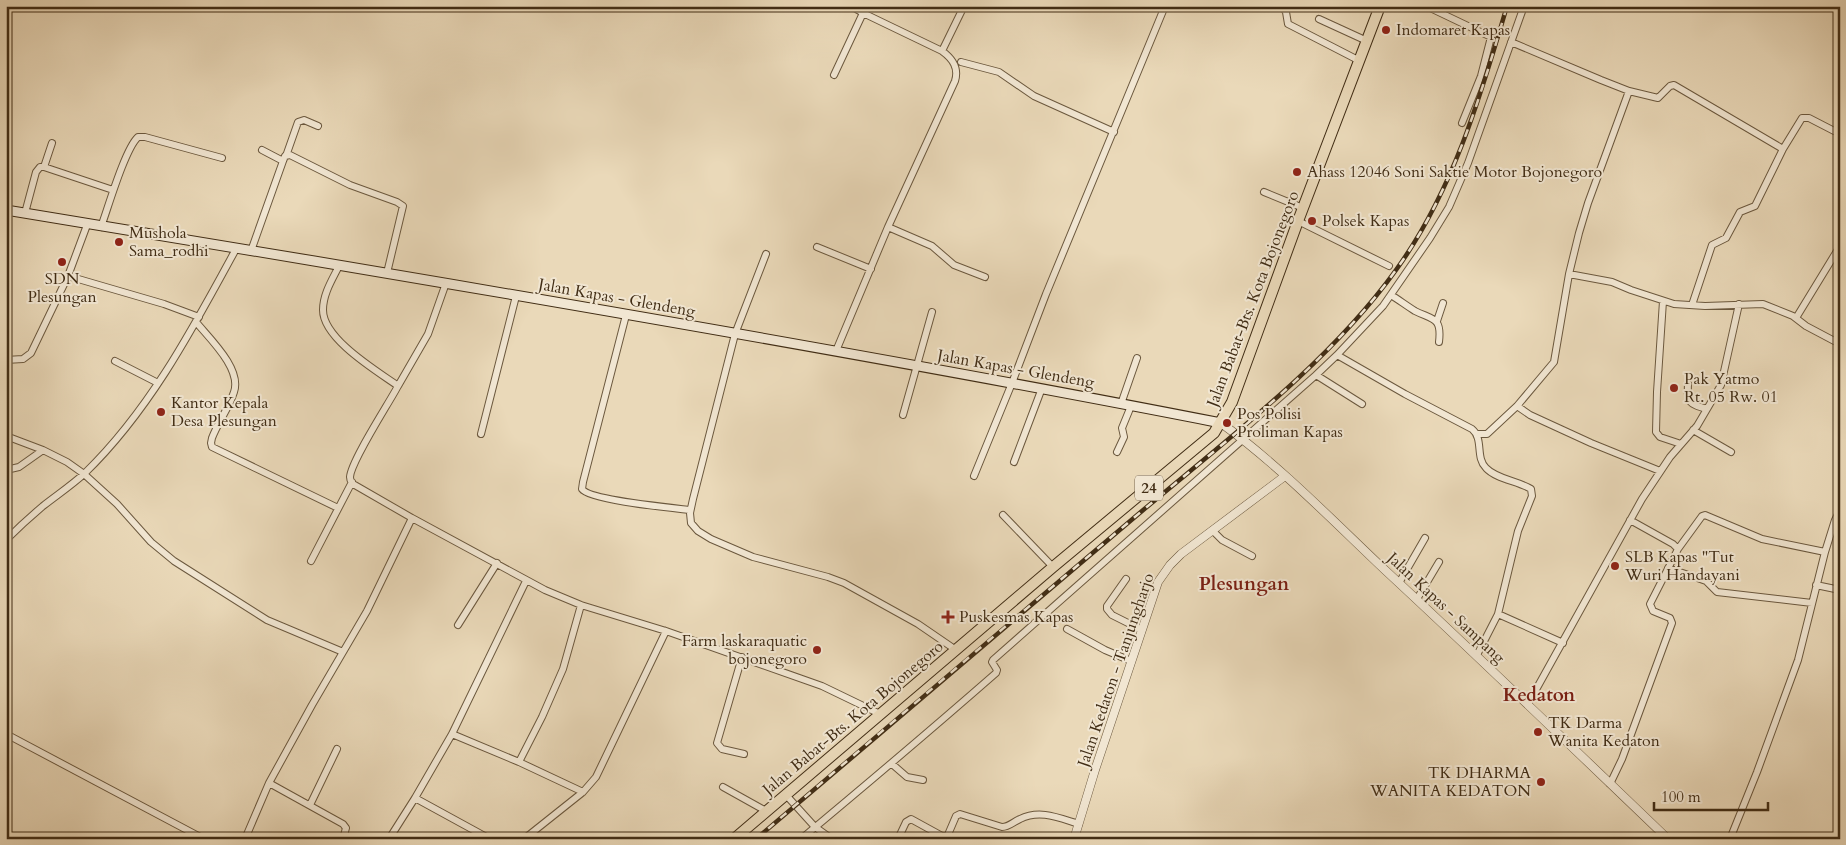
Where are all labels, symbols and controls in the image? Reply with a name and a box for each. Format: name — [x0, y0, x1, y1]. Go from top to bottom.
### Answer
place label: Indomaret Kapas — [1396, 19, 1510, 41]
marker: Indomaret Kapas — [1380, 24, 1392, 36]
place label: Ahass 12046 Soni Saktie Motor Bojonegoro — [1307, 161, 1603, 183]
marker: Ahass 12046 Soni Saktie Motor Bojonegoro — [1291, 166, 1303, 178]
street label: Jalan Babat-Bts. Kota Bojonegoro — [1201, 187, 1305, 412]
place label: Polsek Kapas — [1322, 210, 1409, 232]
marker: Polsek Kapas — [1306, 215, 1318, 227]
place label: Mushola Sama_rodhi — [129, 222, 209, 262]
marker: Mushola Sama_rodhi — [113, 236, 125, 248]
marker: SDN Plesungan — [56, 256, 68, 268]
place label: SDN Plesungan — [28, 268, 97, 308]
street label: Jalan Kapas - Glendeng — [535, 273, 697, 323]
street label: Jalan Kapas - Glendeng — [934, 344, 1096, 394]
place label: Pak Yatmo Rt. 05 Rw. 01 — [1684, 368, 1778, 408]
marker: Pak Yatmo Rt. 05 Rw. 01 — [1668, 382, 1680, 394]
place label: Kantor Kepala Desa Plesungan — [171, 392, 277, 432]
place label: Pos Polisi Proliman Kapas — [1237, 403, 1343, 443]
marker: Kantor Kepala Desa Plesungan — [155, 406, 167, 418]
marker: Pos Polisi Proliman Kapas — [1221, 417, 1233, 429]
road number: 24 — [1135, 476, 1163, 500]
street label: Jalan Kapas - Sampang — [1381, 546, 1510, 669]
place label: SLB Kapas "Tut Wuri Handayani — [1624, 546, 1740, 586]
marker: SLB Kapas "Tut Wuri Handayani — [1609, 560, 1621, 572]
street label: Jalan Kedaton - Tanjungharjo — [1072, 570, 1160, 772]
district label: Plesungan — [1199, 571, 1290, 597]
place label: Puskesmas Kapas — [959, 606, 1073, 628]
marker: Puskesmas Kapas — [941, 610, 955, 624]
place label: Farm laskaraquatic bojonegoro — [682, 630, 807, 670]
street label: Jalan Babat-Bts. Kota Bojonegoro — [756, 635, 948, 802]
marker: Farm laskaraquatic bojonegoro — [811, 644, 823, 656]
district label: Kedaton — [1503, 682, 1576, 708]
place label: TK Darma Wanita Kedaton — [1547, 712, 1660, 752]
marker: TK Darma Wanita Kedaton — [1532, 726, 1544, 738]
place label: TK DHARMA WANITA KEDATON — [1369, 762, 1532, 802]
marker: TK DHARMA WANITA KEDATON — [1535, 776, 1547, 788]
scale bar — [1654, 780, 1767, 812]
text: 100 m — [1661, 787, 1701, 807]

